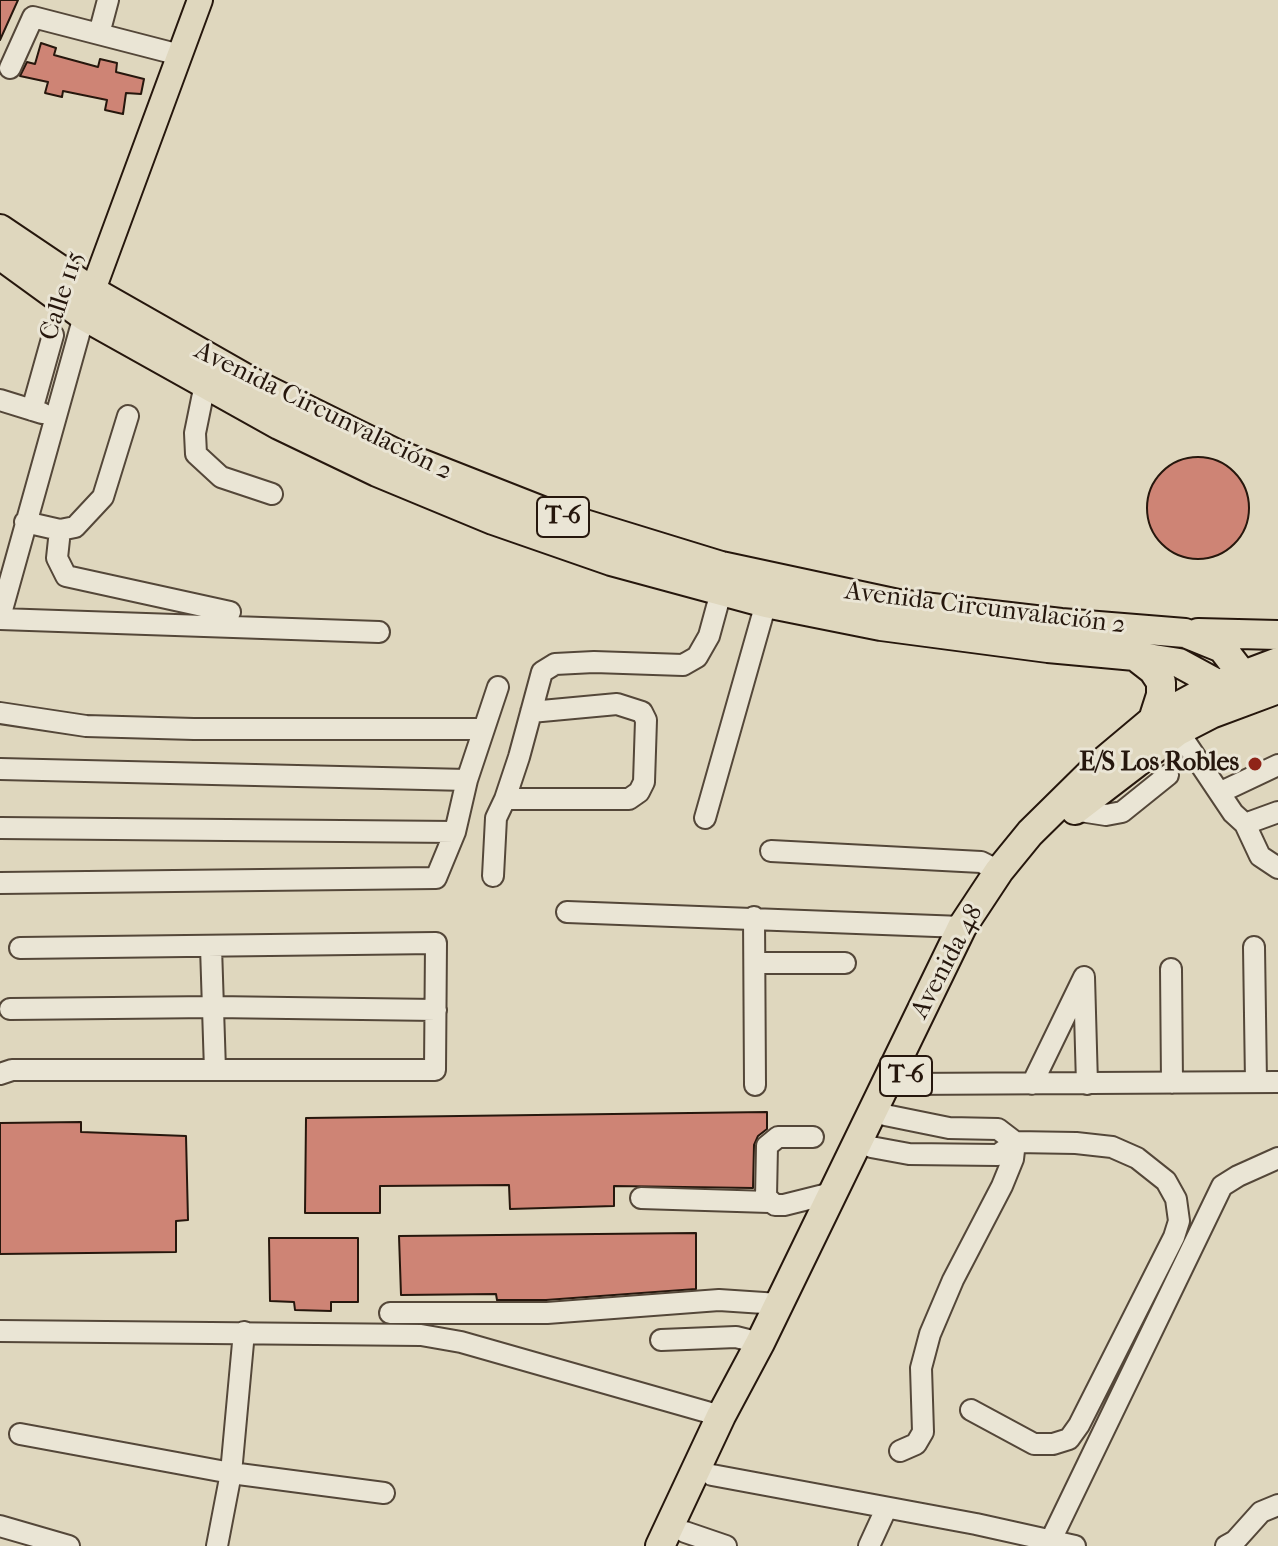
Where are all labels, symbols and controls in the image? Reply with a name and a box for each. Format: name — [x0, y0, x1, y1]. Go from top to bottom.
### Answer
street label: Calle 115 — [34, 248, 92, 344]
street label: Avenida Circunvalación 2 — [189, 336, 457, 488]
road number: T-6 — [537, 497, 589, 537]
street label: Avenida Circunvalación 2 — [843, 576, 1127, 642]
place label: E/S Los Robles — [1079, 748, 1239, 780]
marker: E/S Los Robles — [1246, 755, 1264, 773]
street label: Avenida 48 — [905, 900, 991, 1024]
road number: T-6 — [880, 1056, 932, 1096]

